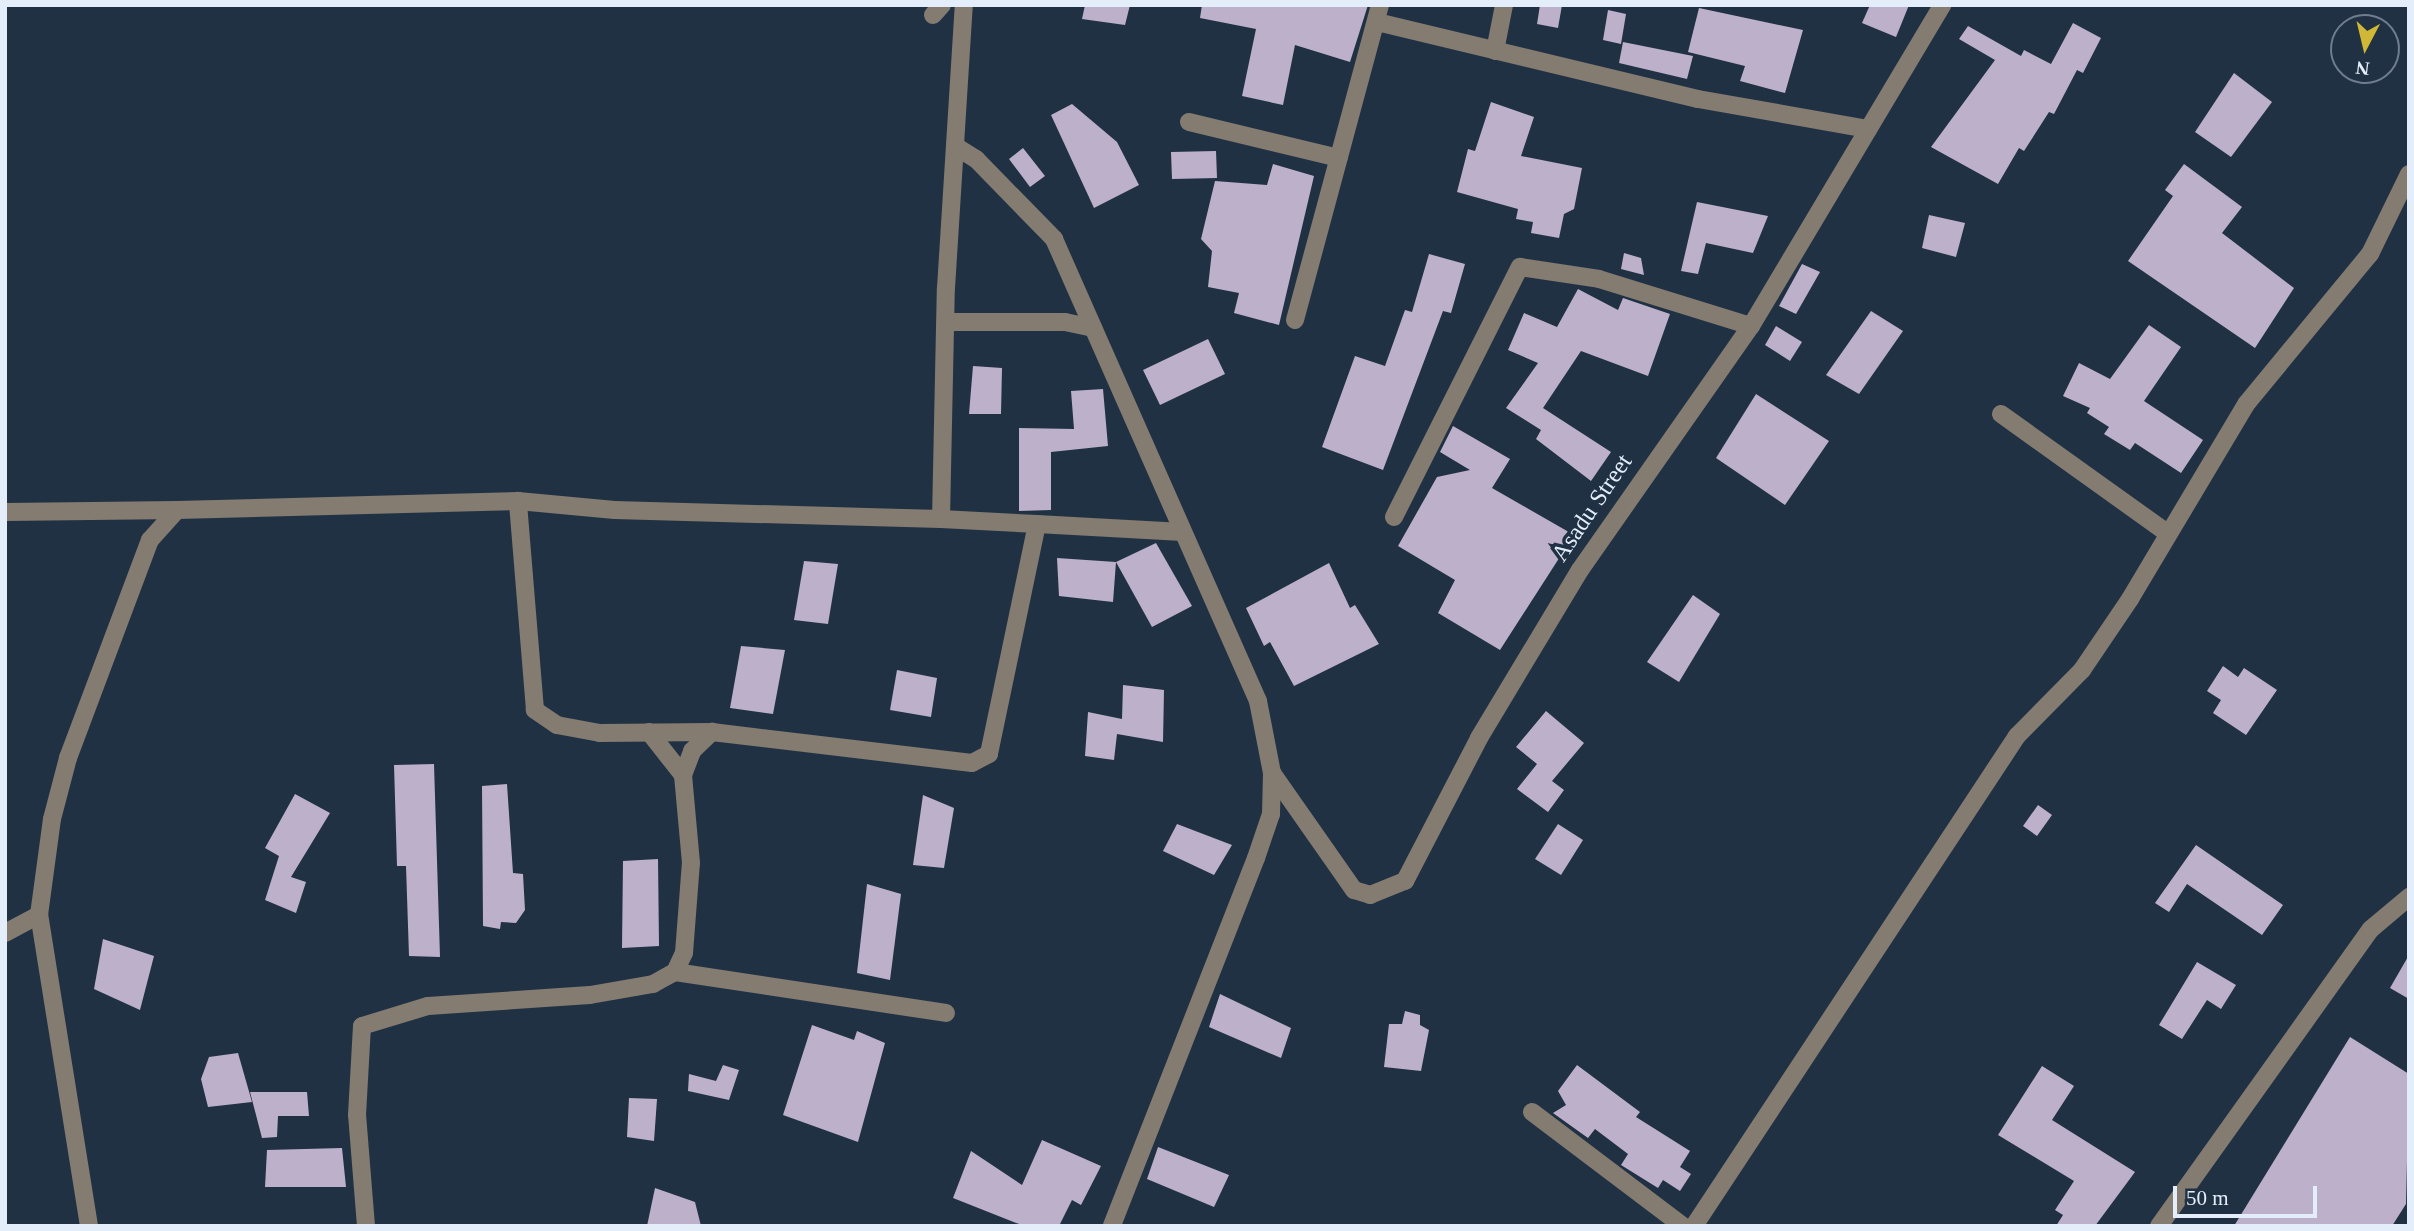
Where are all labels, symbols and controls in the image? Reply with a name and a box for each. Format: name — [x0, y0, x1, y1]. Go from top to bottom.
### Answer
north arrow — [2330, 14, 2400, 84]
text: N — [2355, 57, 2371, 80]
street label: Asadu Street — [1546, 449, 1638, 567]
scale bar — [2176, 1172, 2320, 1216]
text: 50 m — [2186, 1186, 2229, 1210]

